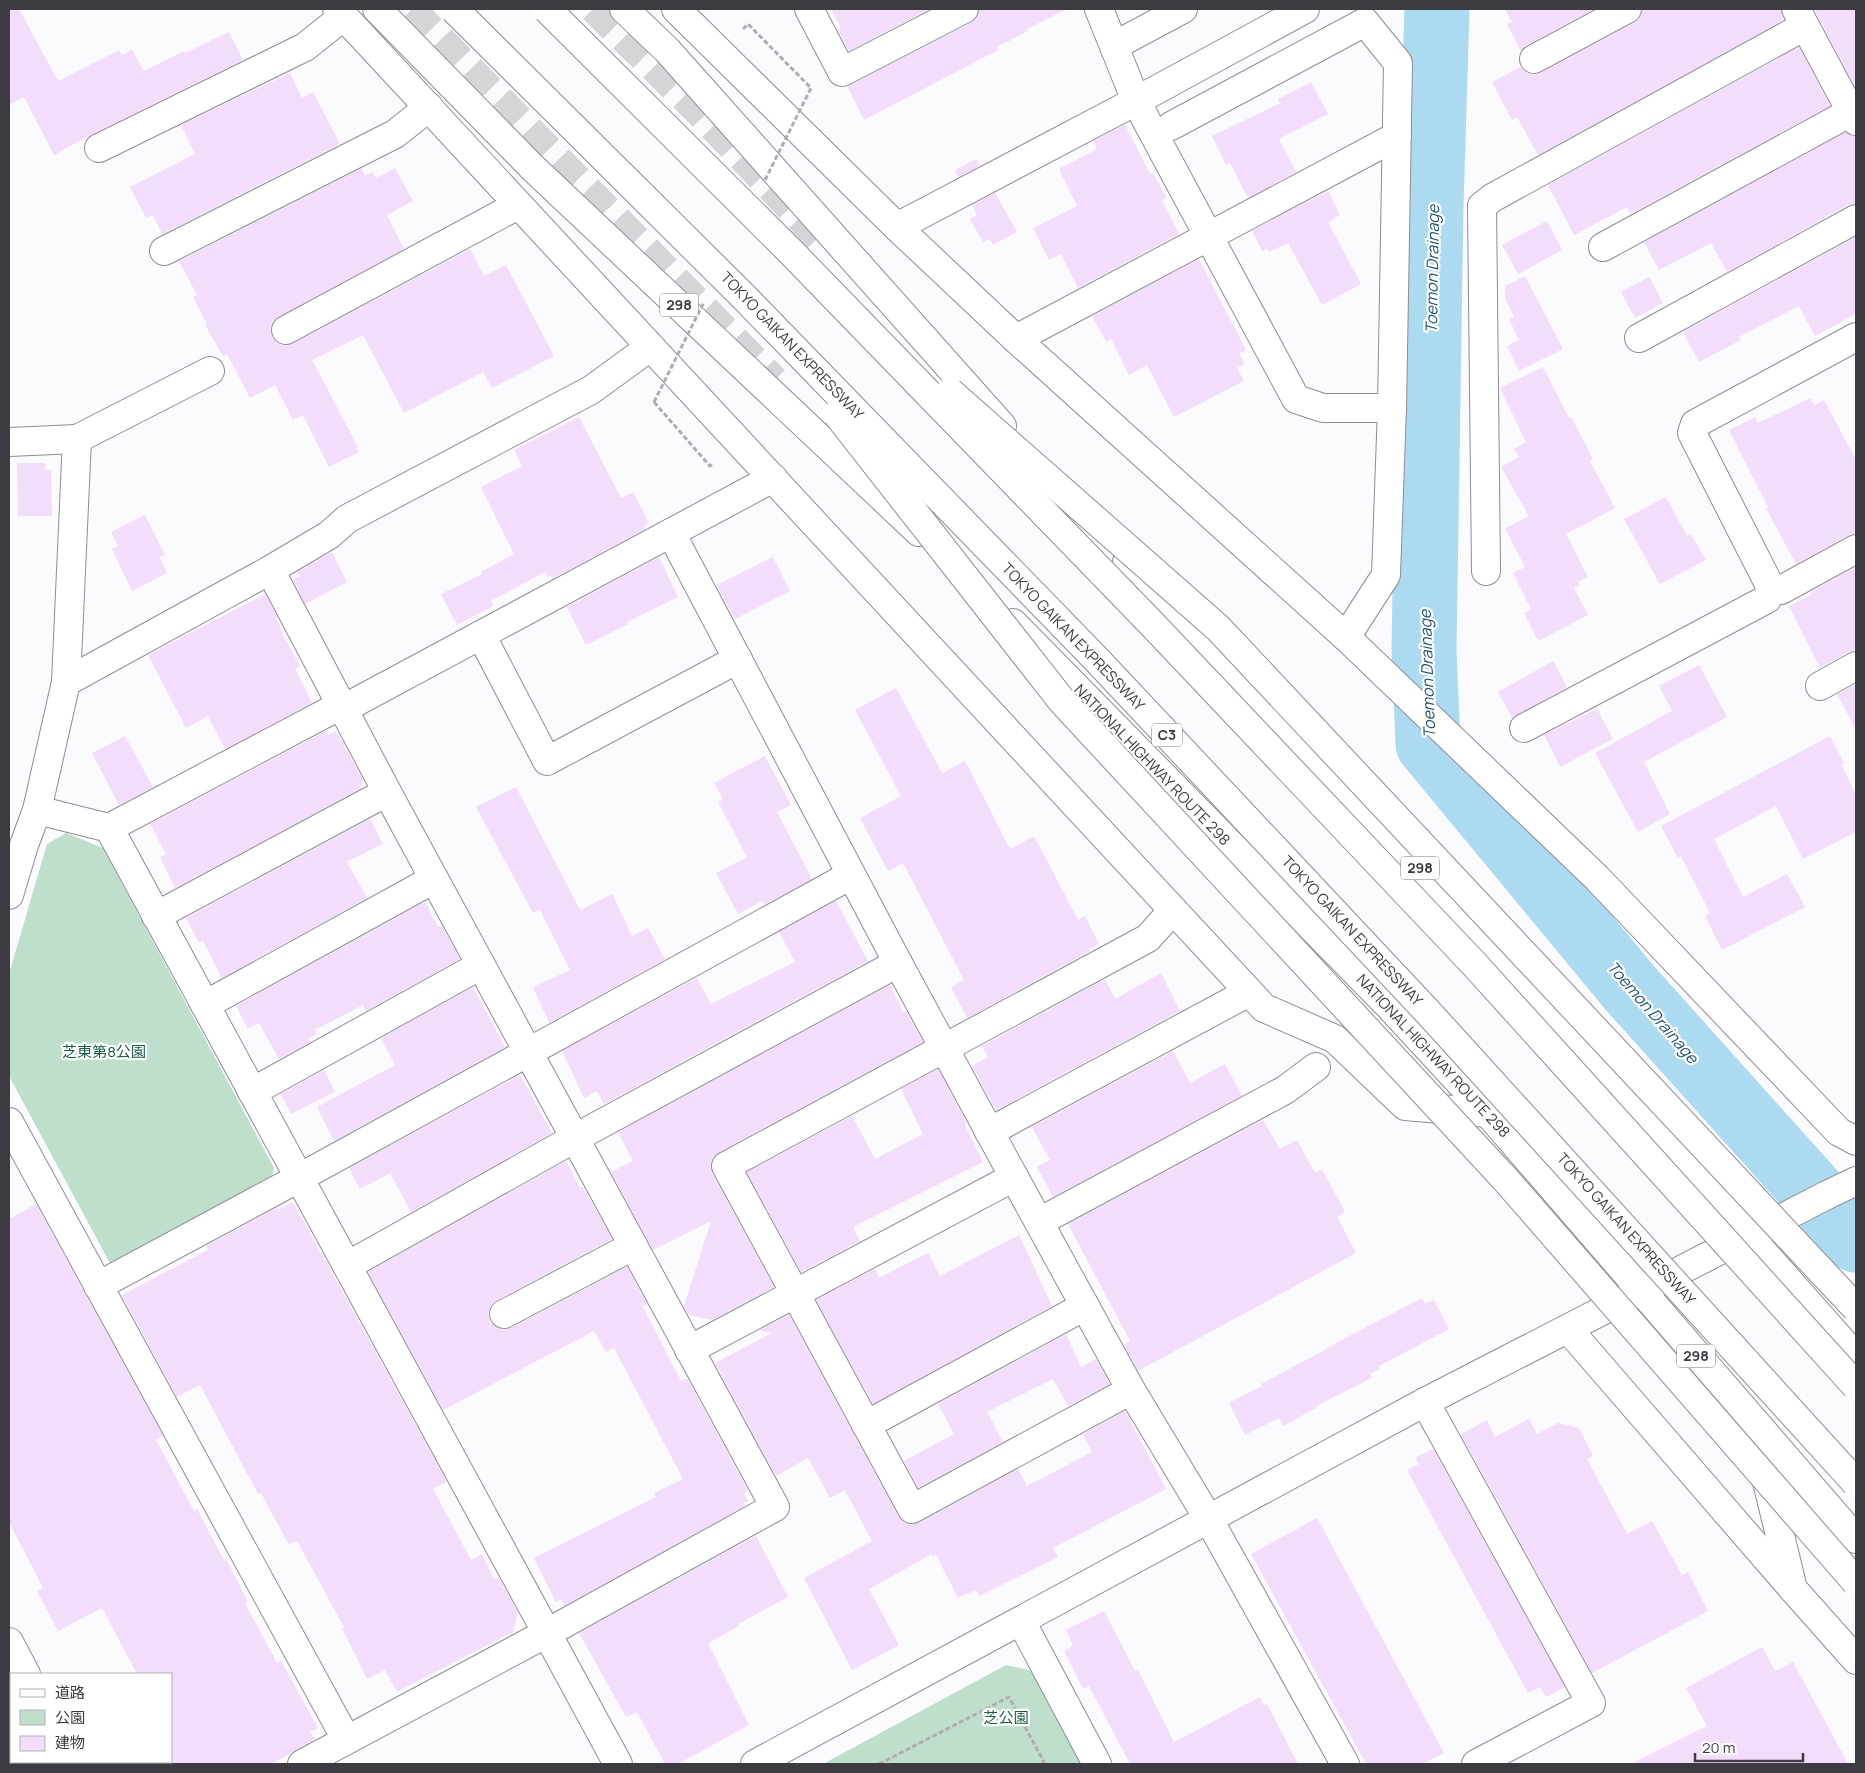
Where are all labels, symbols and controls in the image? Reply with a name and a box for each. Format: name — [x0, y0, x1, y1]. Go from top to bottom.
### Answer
water label: Toemon Drainage — [1420, 203, 1444, 333]
street label: TOKYO GAIKAN EXPRESSWAY — [716, 267, 869, 425]
road number: 298 — [660, 294, 698, 316]
street label: TOKYO GAIKAN EXPRESSWAY — [997, 558, 1150, 716]
water label: Toemon Drainage — [1414, 608, 1440, 739]
street label: NATIONAL HIGHWAY ROUTE 298 — [1070, 679, 1235, 850]
road number: C3 — [1152, 724, 1182, 746]
street label: TOKYO GAIKAN EXPRESSWAY — [1277, 851, 1428, 1011]
road number: 298 — [1401, 856, 1439, 880]
water label: Toemon Drainage — [1603, 956, 1705, 1069]
street label: NATIONAL HIGHWAY ROUTE 298 — [1352, 969, 1515, 1142]
park label: 芝東第8公園 — [62, 1041, 146, 1062]
street label: TOKYO GAIKAN EXPRESSWAY — [1552, 1148, 1701, 1310]
road number: 298 — [1677, 1344, 1715, 1368]
legend — [10, 1673, 172, 1763]
text: 道路 — [55, 1682, 85, 1703]
text: 公園 — [55, 1707, 85, 1728]
park label: 芝公園 — [983, 1707, 1029, 1728]
scale bar — [1695, 1730, 1802, 1762]
text: 建物 — [55, 1732, 85, 1753]
text: 20 m — [1702, 1737, 1735, 1758]

